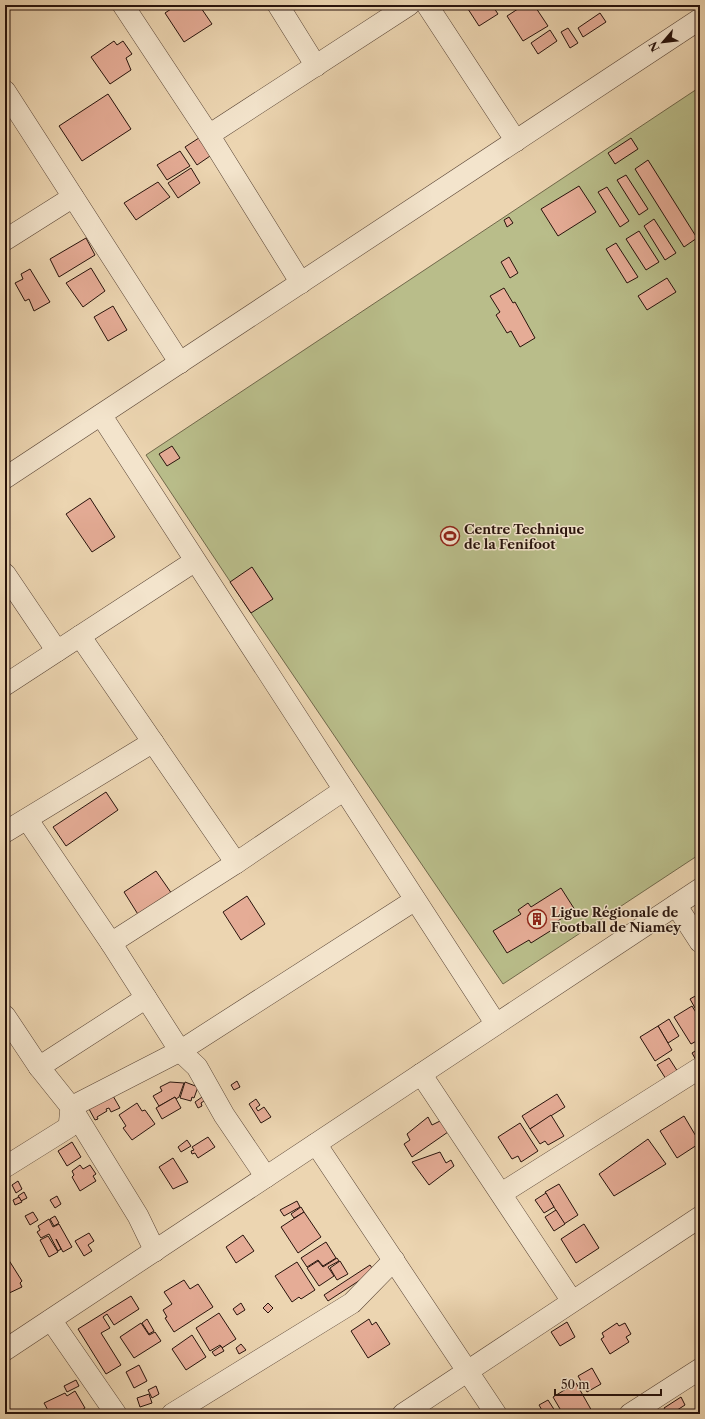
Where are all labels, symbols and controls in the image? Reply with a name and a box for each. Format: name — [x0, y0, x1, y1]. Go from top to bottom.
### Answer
north arrow — [643, 22, 683, 62]
text: N — [646, 39, 663, 54]
place label: Centre Technique de la Fenifoot — [464, 521, 585, 552]
sports icon: Centre Technique de la Fenifoot — [439, 525, 461, 547]
place label: Ligue Régionale de Football de Niamey — [551, 904, 682, 935]
building icon: Ligue Régionale de Football de Niamey — [526, 908, 548, 930]
scale bar — [555, 1371, 661, 1397]
text: 50 m — [561, 1377, 590, 1392]

